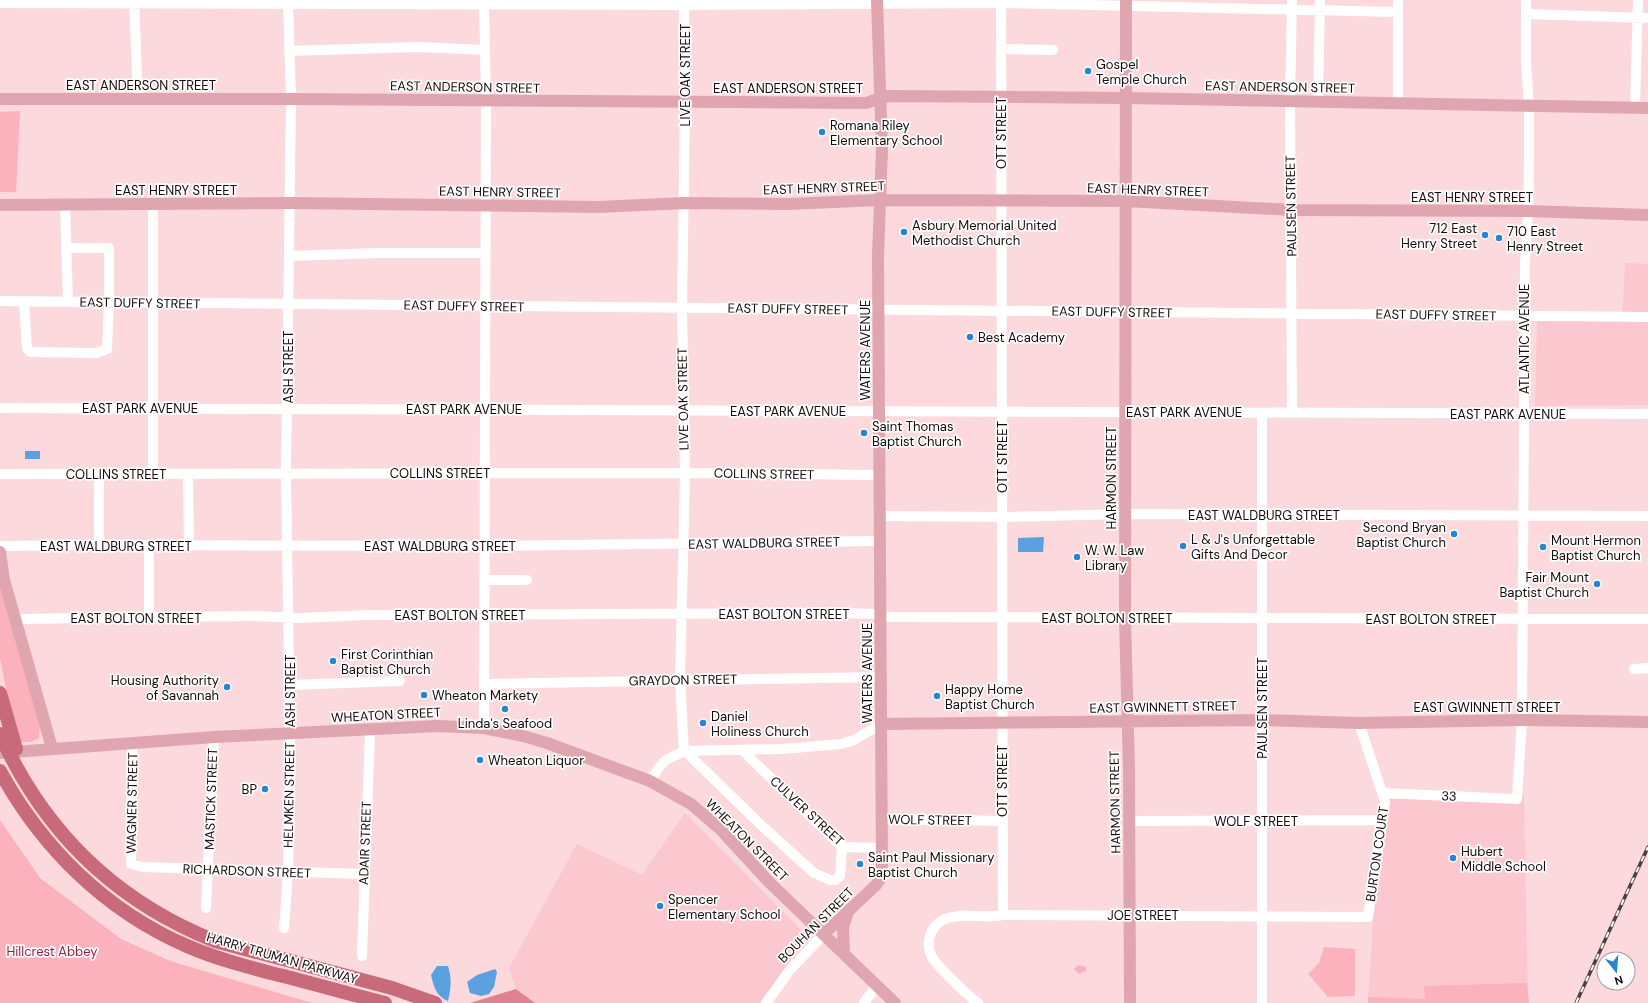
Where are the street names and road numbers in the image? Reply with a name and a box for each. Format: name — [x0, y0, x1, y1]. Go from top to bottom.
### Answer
street label: LIVE OAK STREET — [677, 24, 694, 126]
street label: EAST ANDERSON STREET — [66, 77, 216, 94]
street label: EAST ANDERSON STREET — [390, 77, 540, 97]
street label: EAST ANDERSON STREET — [1205, 77, 1355, 97]
street label: EAST ANDERSON STREET — [713, 80, 863, 97]
street label: OTT STREET — [993, 97, 1010, 169]
street label: PAULSEN STREET — [1282, 155, 1300, 257]
street label: EAST HENRY STREET — [763, 177, 885, 199]
street label: EAST HENRY STREET — [1087, 179, 1209, 201]
street label: EAST HENRY STREET — [115, 182, 237, 199]
street label: EAST HENRY STREET — [439, 182, 561, 202]
street label: EAST HENRY STREET — [1411, 189, 1533, 206]
street label: ATLANTIC AVENUE — [1516, 284, 1533, 394]
street label: EAST DUFFY STREET — [79, 293, 201, 313]
street label: EAST DUFFY STREET — [403, 296, 525, 316]
street label: EAST DUFFY STREET — [727, 299, 849, 319]
street label: WATERS AVENUE — [857, 300, 874, 400]
street label: EAST DUFFY STREET — [1051, 302, 1173, 322]
street label: EAST DUFFY STREET — [1375, 305, 1497, 325]
street label: ASH STREET — [280, 331, 297, 403]
street label: LIVE OAK STREET — [674, 347, 692, 451]
street label: EAST PARK AVENUE — [82, 400, 198, 417]
street label: EAST PARK AVENUE — [406, 401, 522, 418]
street label: EAST PARK AVENUE — [730, 403, 846, 420]
street label: EAST PARK AVENUE — [1126, 404, 1242, 421]
street label: EAST PARK AVENUE — [1450, 406, 1566, 423]
street label: OTT STREET — [994, 421, 1011, 493]
street label: HARMON STREET — [1103, 427, 1120, 529]
street label: COLLINS STREET — [390, 465, 490, 482]
street label: COLLINS STREET — [714, 465, 814, 483]
street label: COLLINS STREET — [66, 466, 166, 483]
street label: EAST WALDBURG STREET — [1188, 507, 1340, 524]
street label: EAST WALDBURG STREET — [688, 533, 840, 553]
street label: EAST WALDBURG STREET — [40, 538, 192, 555]
street label: EAST WALDBURG STREET — [364, 538, 516, 555]
street label: EAST BOLTON STREET — [718, 606, 850, 623]
street label: EAST BOLTON STREET — [394, 607, 526, 624]
street label: EAST BOLTON STREET — [70, 610, 202, 627]
street label: EAST BOLTON STREET — [1041, 610, 1173, 627]
street label: EAST BOLTON STREET — [1365, 611, 1497, 628]
street label: WATERS AVENUE — [859, 623, 876, 723]
street label: ASH STREET — [282, 655, 299, 727]
street label: PAULSEN STREET — [1254, 657, 1271, 759]
street label: GRAYDON STREET — [629, 671, 737, 689]
street label: EAST GWINNETT STREET — [1089, 697, 1237, 717]
street label: EAST GWINNETT STREET — [1413, 699, 1561, 716]
street label: WHEATON STREET — [331, 704, 441, 726]
street label: HELMKEN STREET — [280, 742, 298, 848]
street label: OTT STREET — [994, 745, 1011, 817]
street label: MASTICK STREET — [201, 748, 221, 850]
street label: HARMON STREET — [1106, 750, 1124, 854]
street label: WAGNER STREET — [123, 752, 141, 854]
street label: CULVER STREET — [767, 773, 847, 849]
street label: 33 — [1441, 787, 1457, 805]
street label: WHEATON STREET — [702, 795, 792, 885]
street label: ADAIR STREET — [355, 801, 375, 885]
street label: BURTON COURT — [1362, 805, 1392, 903]
street label: WOLF STREET — [888, 811, 972, 829]
street label: WOLF STREET — [1214, 813, 1298, 830]
street label: RICHARDSON STREET — [182, 860, 312, 882]
street label: BOUHAN STREET — [774, 883, 858, 967]
street label: JOE STREET — [1107, 907, 1179, 924]
street label: HARRY TRUMAN PARKWAY — [205, 928, 360, 988]

